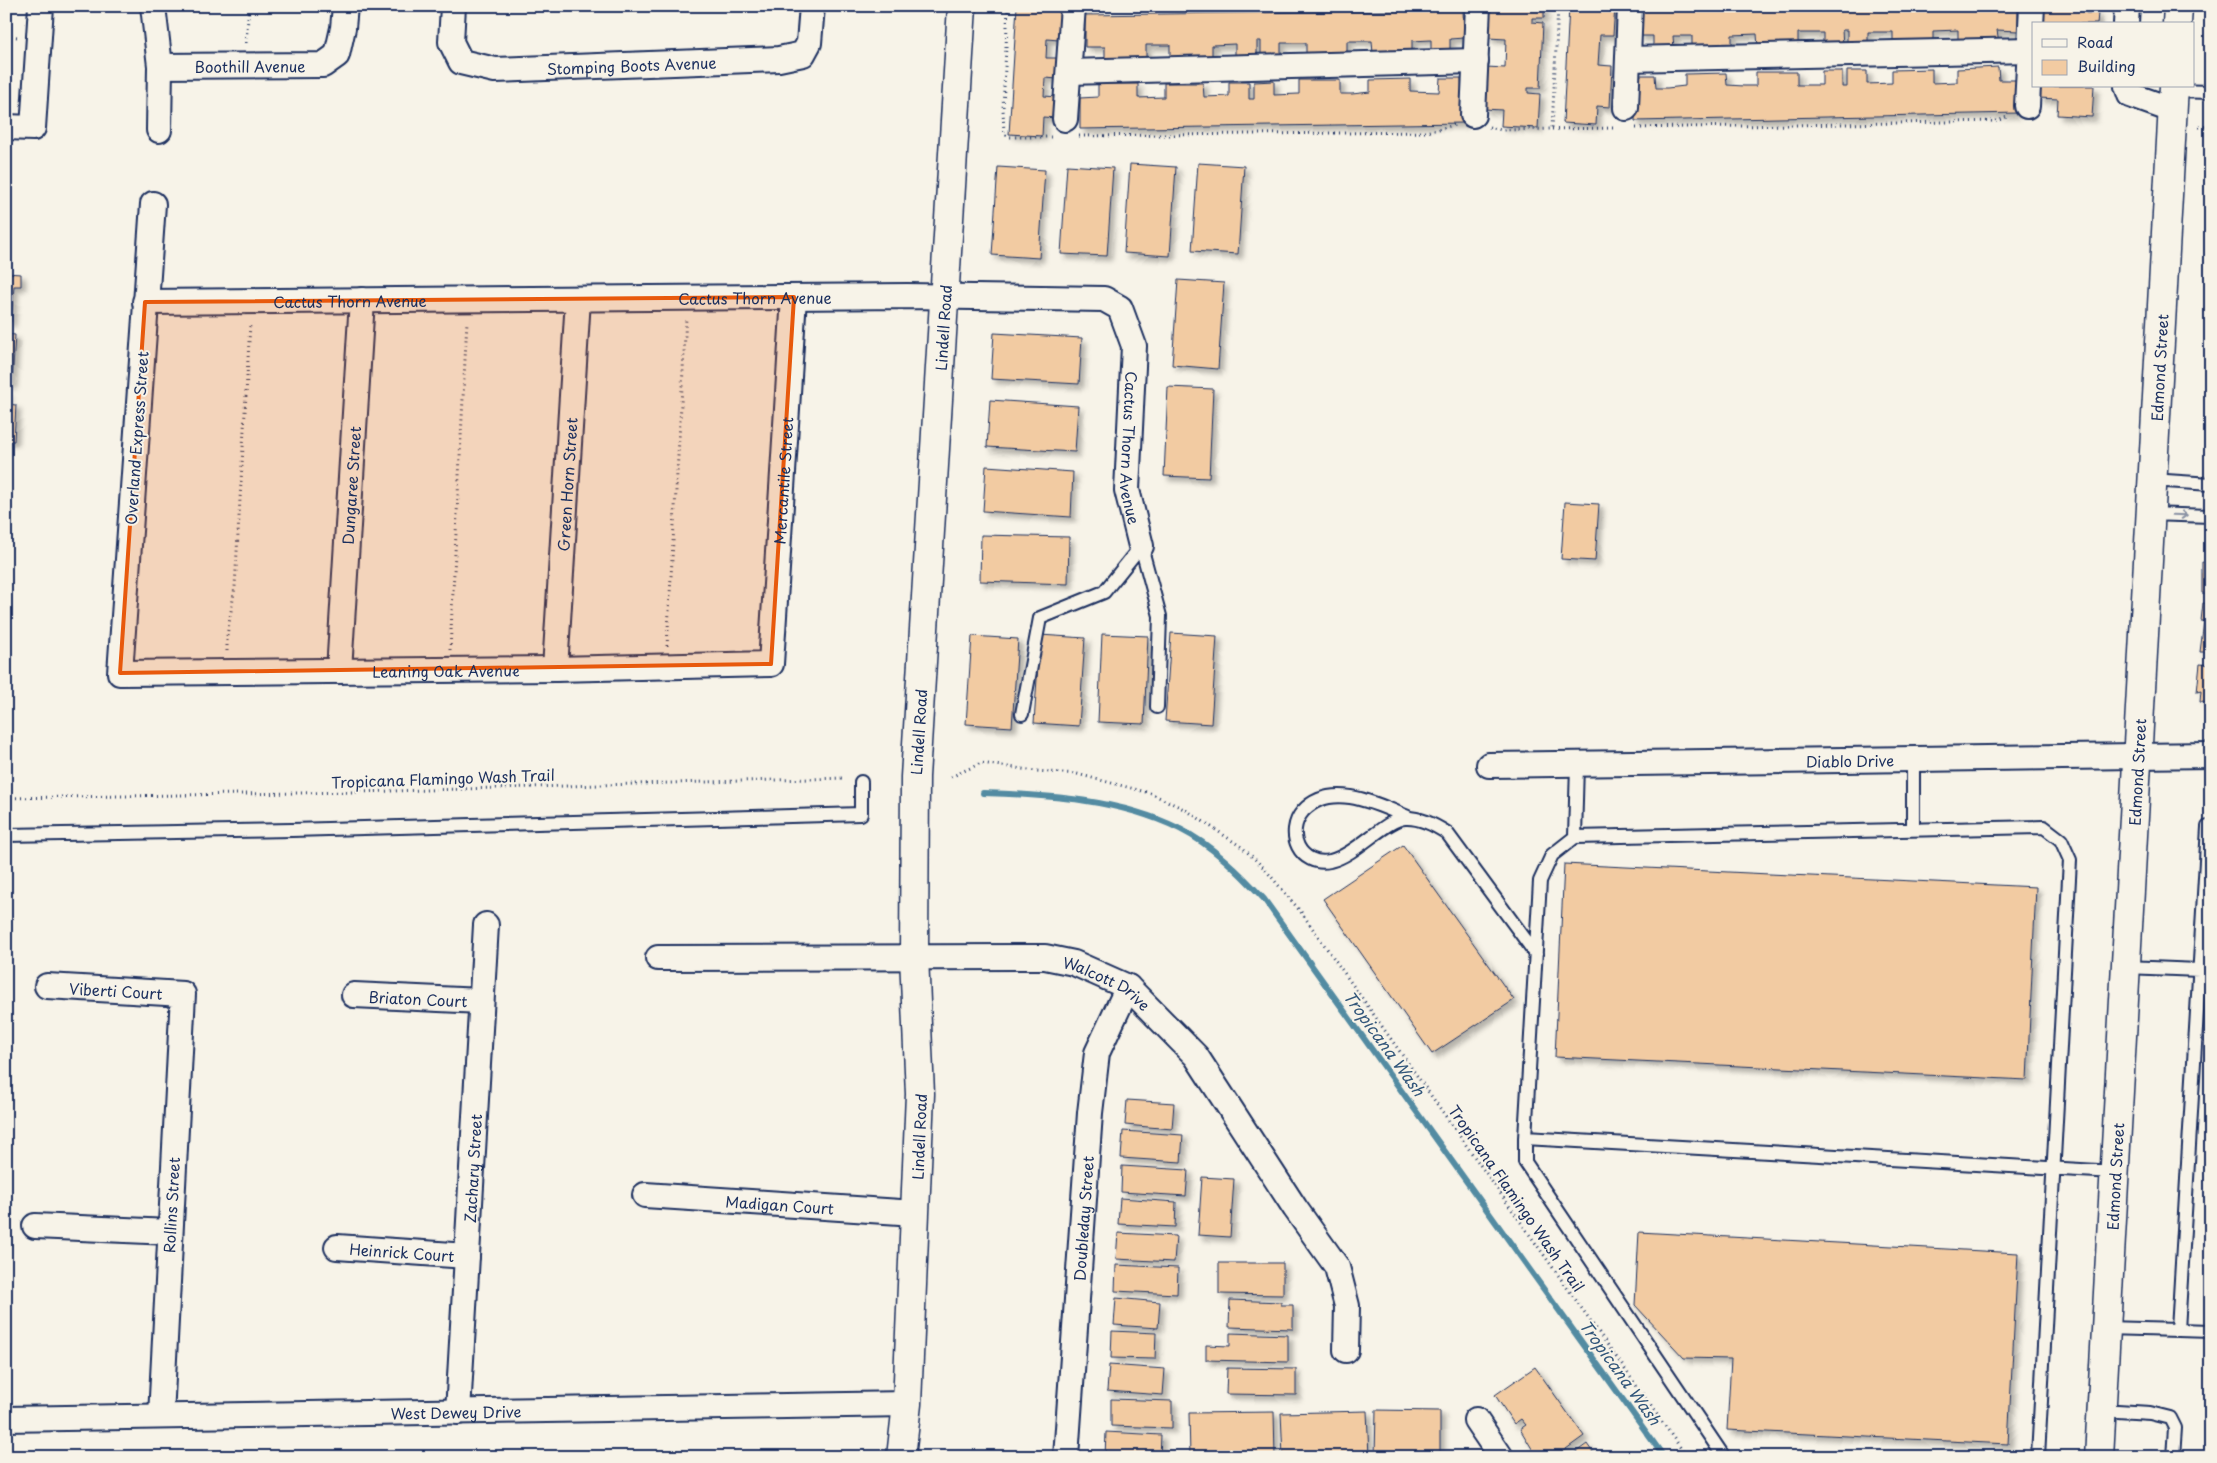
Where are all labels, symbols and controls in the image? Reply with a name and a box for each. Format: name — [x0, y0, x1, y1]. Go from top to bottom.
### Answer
legend — [2032, 22, 2194, 88]
text: Road — [2077, 30, 2113, 53]
street label: Stomping Boots Avenue — [546, 50, 717, 79]
street label: Boothill Avenue — [194, 54, 306, 77]
text: Building — [2077, 54, 2136, 77]
street label: Lindell Road — [928, 284, 957, 371]
street label: Cactus Thorn Avenue — [678, 285, 832, 309]
street label: Cactus Thorn Avenue — [273, 288, 427, 312]
street label: Edmond Street — [2144, 313, 2173, 422]
street label: Overland Express Street — [118, 350, 154, 526]
street label: Cactus Thorn Avenue — [1115, 371, 1147, 526]
street label: Mercantile Street — [767, 416, 798, 545]
street label: Green Horn Street — [551, 417, 582, 552]
street label: Dungaree Street — [335, 426, 366, 545]
one-way arrow — [2172, 510, 2188, 520]
street label: Leaning Oak Avenue — [372, 658, 520, 682]
street label: Lindell Road — [904, 688, 932, 776]
street label: Edmond Street — [2122, 718, 2151, 826]
street label: Diablo Drive — [1806, 748, 1894, 772]
street label: Tropicana Flamingo Wash Trail — [331, 763, 555, 793]
street label: Walcott Drive — [1061, 950, 1156, 1015]
street label: Viberti Court — [69, 976, 163, 1004]
street label: Briaton Court — [368, 984, 468, 1012]
water label: Tropicana Wash — [1339, 985, 1432, 1101]
street label: Lindell Road — [905, 1093, 932, 1180]
street label: Tropicana Flamingo Wash Trail — [1443, 1100, 1591, 1296]
street label: Zachary Street — [457, 1113, 487, 1223]
street label: Edmond Street — [2100, 1122, 2129, 1231]
street label: Doubleday Street — [1067, 1155, 1098, 1282]
street label: Rollins Street — [157, 1156, 185, 1254]
street label: Madigan Court — [725, 1189, 835, 1219]
street label: Heinrick Court — [349, 1236, 455, 1267]
water label: Tropicana Wash — [1575, 1314, 1668, 1430]
street label: West Dewey Drive — [390, 1399, 521, 1424]

